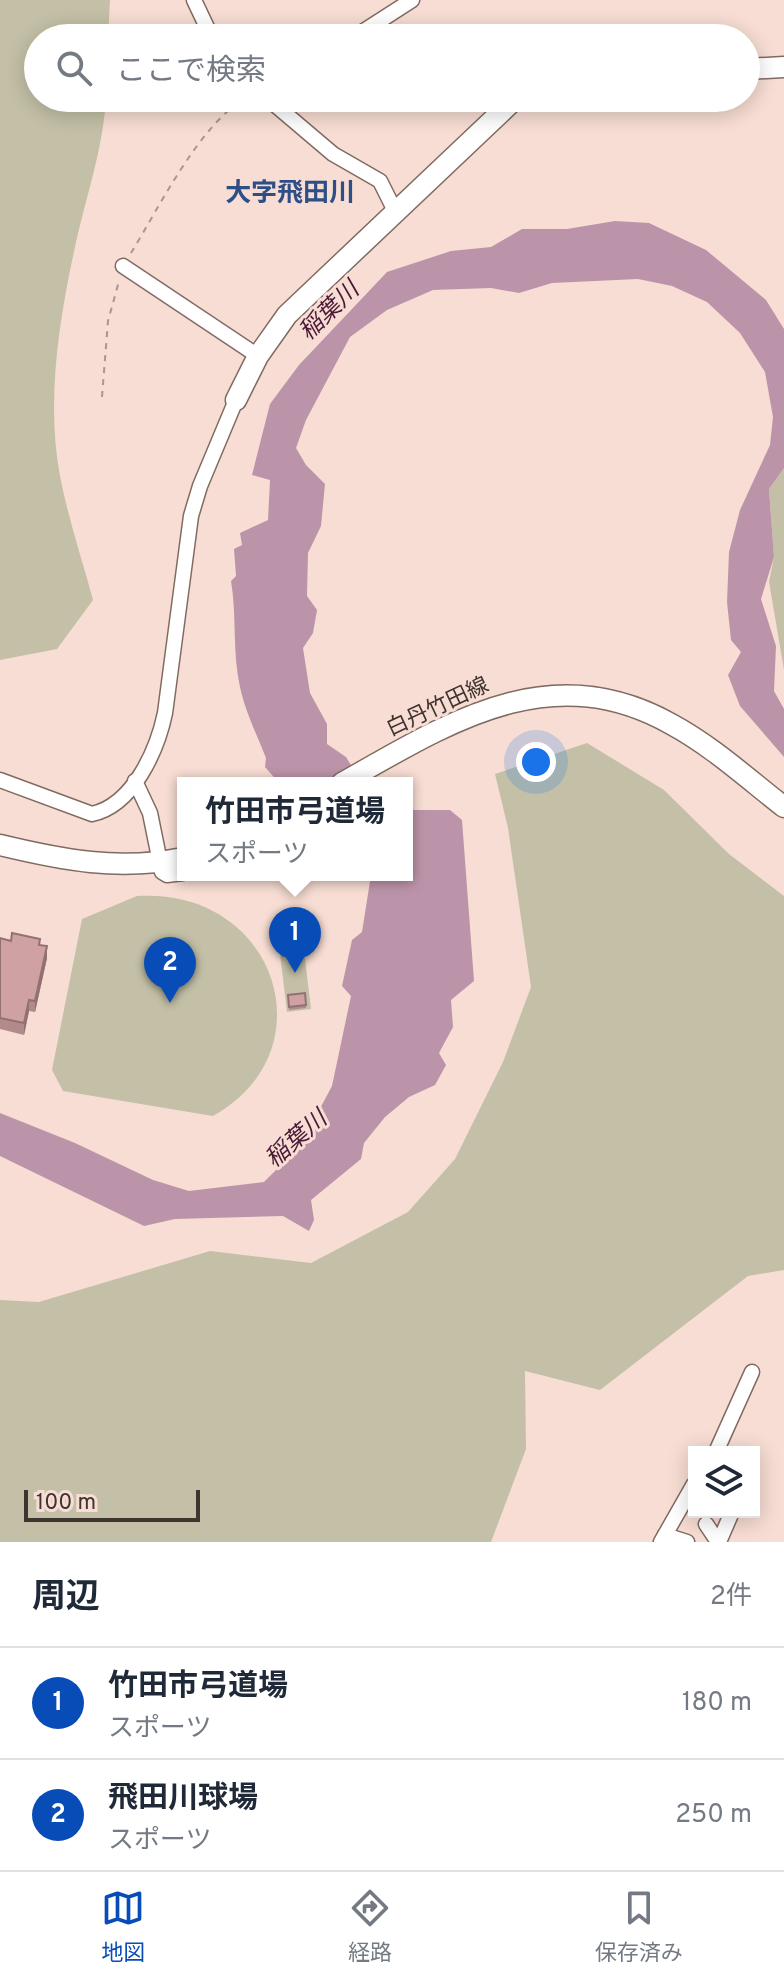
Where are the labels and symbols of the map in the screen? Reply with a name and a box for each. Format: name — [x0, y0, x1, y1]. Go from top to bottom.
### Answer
district label: 大字飛田川 — [225, 178, 355, 211]
water label: 稲葉川 — [294, 274, 368, 348]
street label: 白丹竹田線 — [382, 673, 494, 743]
your location — [516, 742, 556, 782]
pin: 1 — [269, 907, 321, 973]
pin: 2 — [144, 937, 196, 1003]
water label: 稲葉川 — [260, 1103, 336, 1175]
scale bar — [24, 1486, 200, 1522]

